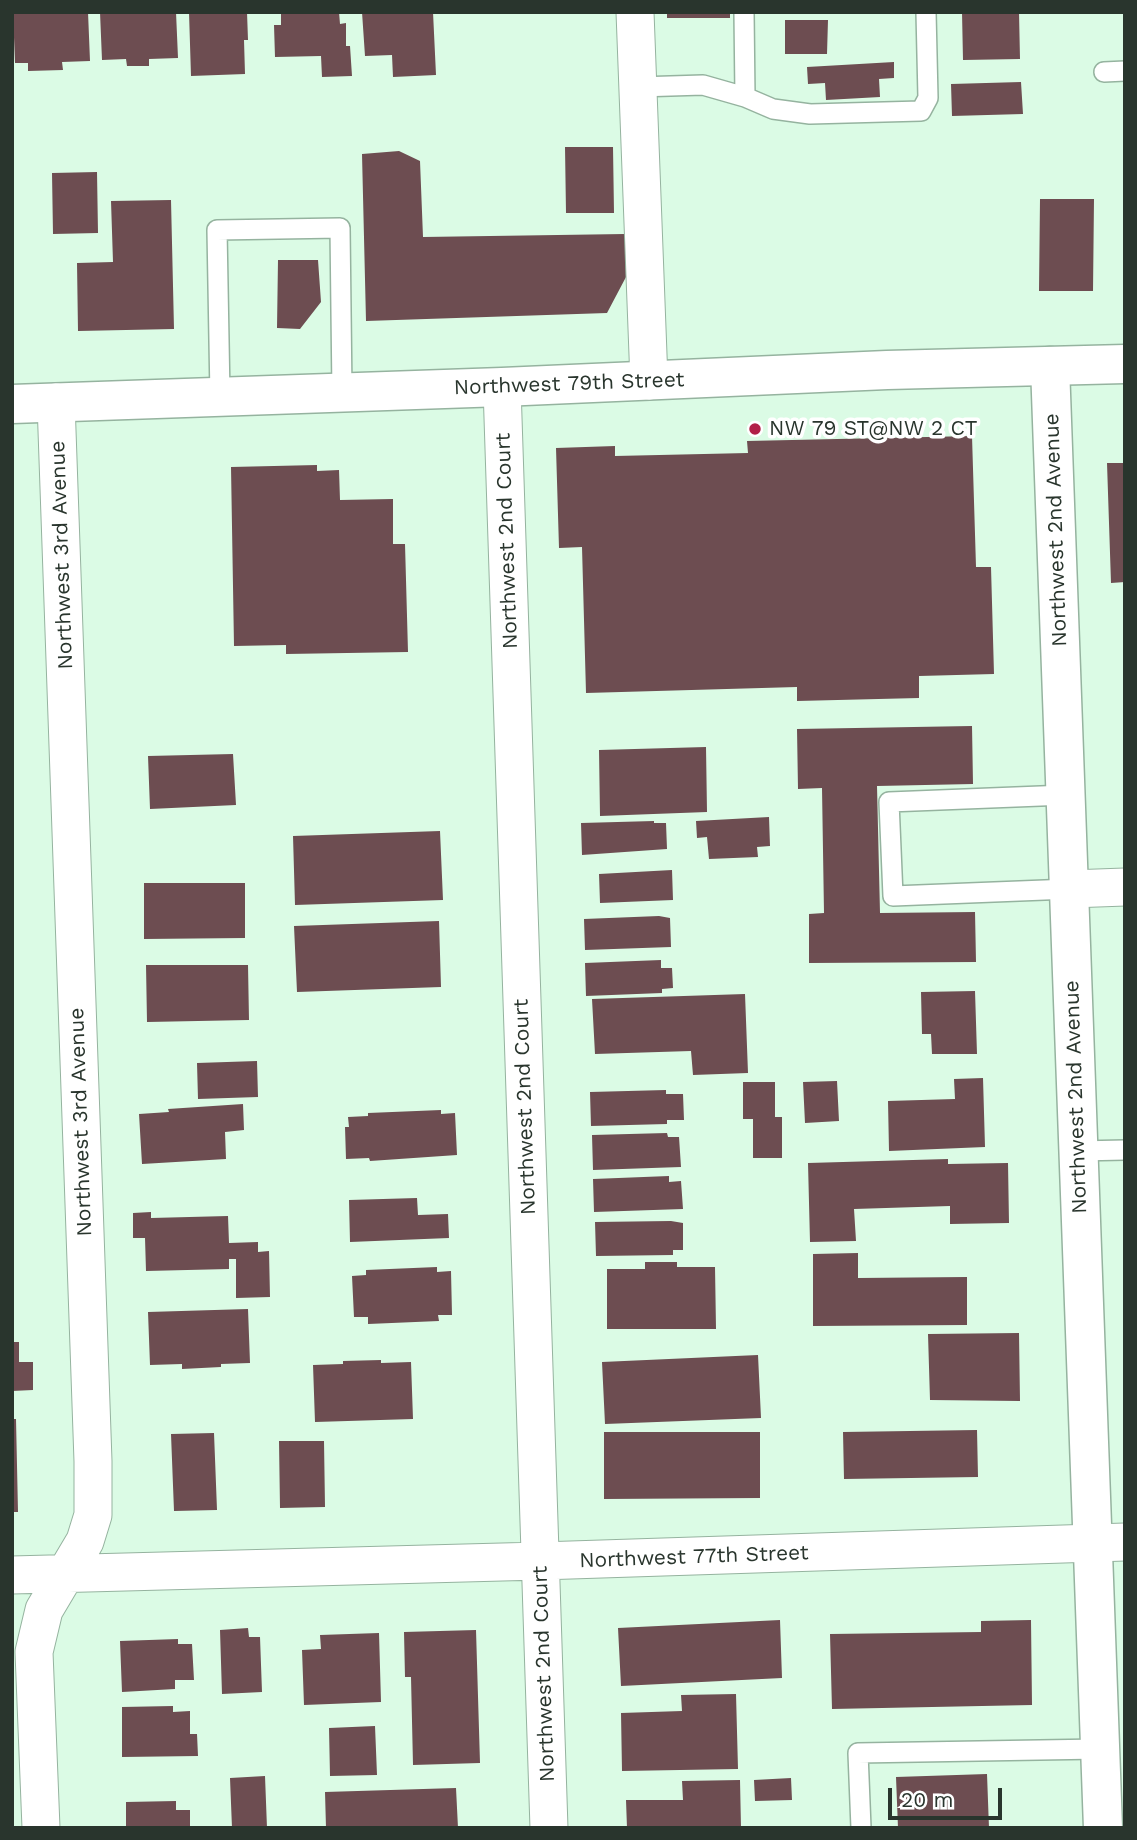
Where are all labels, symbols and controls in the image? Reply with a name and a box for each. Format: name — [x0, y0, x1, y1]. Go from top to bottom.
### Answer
street label: Northwest 79th Street — [453, 367, 685, 401]
street label: Northwest 2nd Avenue — [1039, 413, 1073, 647]
place label: NW 79 ST@NW 2 CT — [769, 416, 978, 442]
marker: NW 79 ST@NW 2 CT — [747, 421, 763, 437]
street label: Northwest 2nd Court — [491, 433, 523, 649]
street label: Northwest 3rd Avenue — [45, 440, 79, 670]
street label: Northwest 2nd Avenue — [1059, 980, 1093, 1214]
street label: Northwest 2nd Court — [509, 999, 541, 1215]
street label: Northwest 3rd Avenue — [64, 1007, 98, 1237]
street label: Northwest 77th Street — [579, 1540, 809, 1574]
street label: Northwest 2nd Court — [528, 1566, 560, 1782]
scale bar — [892, 1773, 1006, 1817]
text: 20 m — [901, 1787, 953, 1812]

